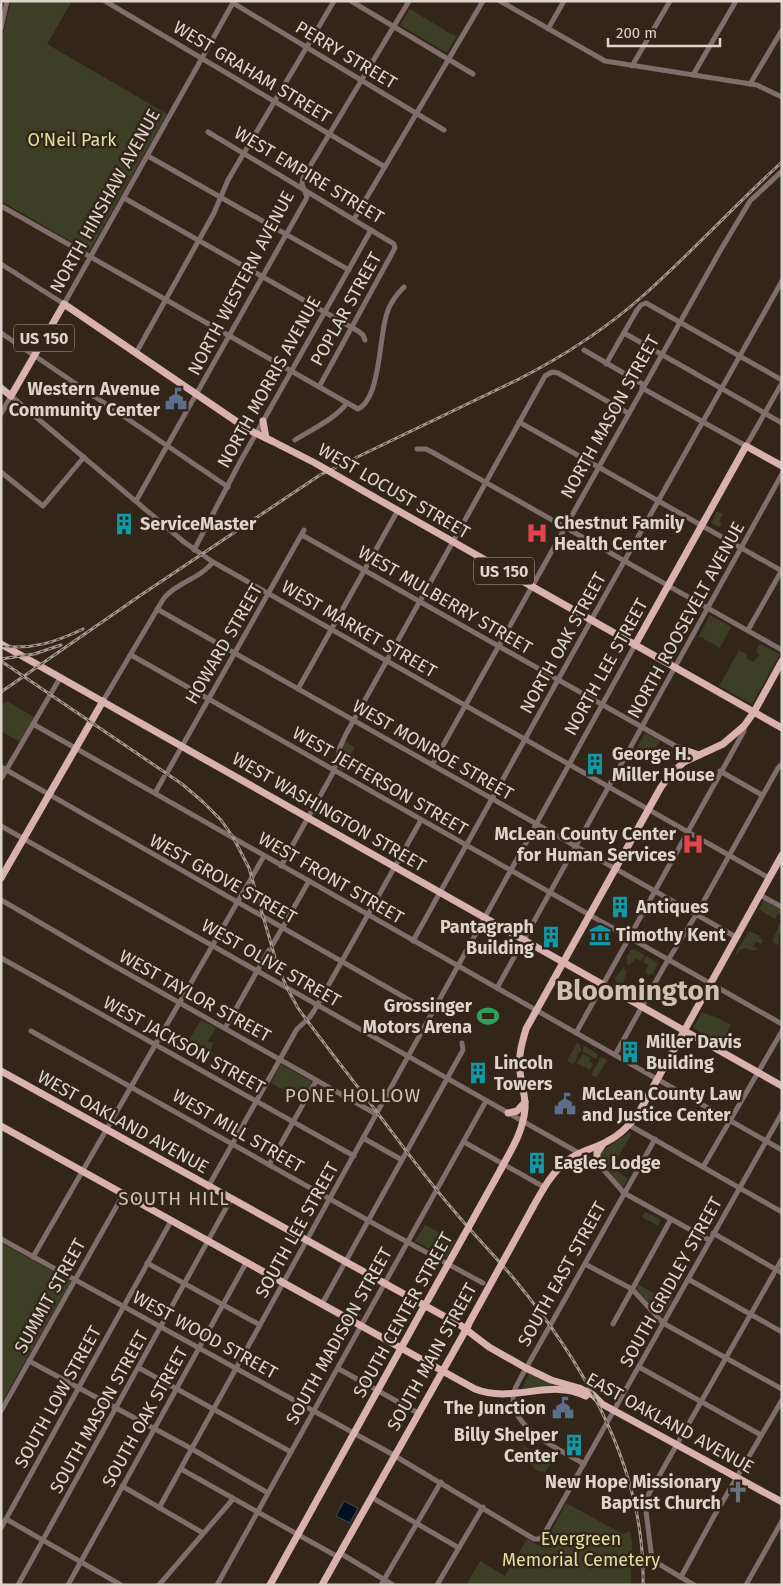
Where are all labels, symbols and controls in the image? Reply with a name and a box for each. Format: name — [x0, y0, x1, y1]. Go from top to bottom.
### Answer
scale bar — [608, 15, 720, 47]
street label: WEST GRAHAM STREET — [169, 16, 335, 128]
street label: PERRY STREET — [291, 16, 401, 94]
text: 200 m — [616, 24, 657, 42]
street label: NORTH HINSHAW AVENUE — [45, 105, 165, 297]
street label: WEST EMPIRE STREET — [230, 122, 388, 229]
park label: O'Neil Park — [27, 129, 117, 151]
street label: NORTH WESTERN AVENUE — [183, 187, 299, 379]
street label: POPLAR STREET — [306, 248, 387, 370]
street label: NORTH MORRIS AVENUE — [213, 292, 325, 472]
road number: US 150 — [14, 324, 74, 352]
street label: NORTH MASON STREET — [556, 331, 664, 503]
place label: Western Avenue Community Center — [9, 378, 161, 421]
public building icon: Western Avenue Community Center — [163, 386, 189, 412]
street label: WEST LOCUST STREET — [314, 439, 474, 544]
building icon: ServiceMaster — [111, 511, 137, 537]
place label: Chestnut Family Health Center — [554, 512, 685, 555]
place label: ServiceMaster — [140, 513, 257, 535]
street label: NORTH ROOSEVELT AVENUE — [623, 518, 749, 722]
hospital icon: Chestnut Family Health Center — [524, 520, 550, 546]
street label: WEST MULBERRY STREET — [354, 541, 537, 659]
road number: US 150 — [474, 558, 534, 584]
street label: NORTH OAK STREET — [515, 568, 611, 717]
street label: WEST MARKET STREET — [278, 576, 441, 683]
street label: HOWARD STREET — [181, 579, 268, 708]
street label: NORTH LEE STREET — [559, 594, 653, 739]
street label: WEST MONROE STREET — [349, 695, 518, 805]
street label: WEST JEFFERSON STREET — [289, 722, 472, 840]
place label: George H. Miller House — [612, 743, 715, 786]
street label: WEST WASHINGTON STREET — [228, 747, 430, 877]
building icon: George H. Miller House — [582, 751, 608, 777]
place label: McLean County Center for Human Services — [494, 823, 677, 866]
street label: WEST FRONT STREET — [254, 827, 408, 929]
street label: WEST GROVE STREET — [146, 829, 301, 929]
hospital icon: McLean County Center for Human Services — [680, 831, 706, 857]
building icon: Antiques — [607, 894, 633, 920]
place label: Antiques — [635, 896, 709, 918]
street label: WEST OLIVE STREET — [197, 914, 345, 1012]
place label: Pantagraph Building — [440, 916, 534, 959]
museum icon: Timothy Kent — [587, 922, 613, 948]
building icon: Pantagraph Building — [538, 924, 564, 950]
place label: Timothy Kent — [616, 924, 727, 946]
street label: WEST TAYLOR STREET — [115, 945, 275, 1047]
district label: Bloomington — [556, 974, 720, 1007]
street label: WEST JACKSON STREET — [99, 991, 269, 1099]
place label: Grossinger Motors Arena — [363, 995, 473, 1038]
sports icon: Grossinger Motors Arena — [475, 1003, 501, 1029]
place label: Miller Davis Building — [646, 1031, 742, 1074]
building icon: Miller Davis Building — [617, 1039, 643, 1065]
place label: Lincoln Towers — [494, 1052, 553, 1095]
building icon: Lincoln Towers — [465, 1060, 491, 1086]
street label: WEST OAKLAND AVENUE — [33, 1066, 213, 1178]
place label: McLean County Law and Justice Center — [582, 1083, 742, 1126]
street label: WEST MILL STREET — [168, 1084, 308, 1178]
district label: PONE HOLLOW — [285, 1084, 421, 1107]
public building icon: McLean County Law and Justice Center — [552, 1091, 578, 1117]
building icon: Eagles Lodge — [524, 1150, 550, 1176]
place label: Eagles Lodge — [554, 1152, 661, 1174]
street label: SOUTH LEE STREET — [251, 1158, 344, 1302]
district label: SOUTH HILL — [118, 1187, 230, 1210]
street label: SOUTH GRIDLEY STREET — [615, 1193, 727, 1371]
street label: SOUTH EAST STREET — [513, 1197, 611, 1350]
street label: SOUTH CENTER STREET — [348, 1228, 458, 1401]
street label: SUMMIT STREET — [10, 1234, 91, 1357]
street label: SOUTH MADISON STREET — [281, 1243, 397, 1428]
street label: SOUTH MAIN STREET — [382, 1279, 482, 1435]
street label: WEST WOOD STREET — [129, 1286, 282, 1384]
street label: SOUTH LOW STREET — [10, 1322, 106, 1472]
street label: SOUTH MASON STREET — [45, 1326, 153, 1497]
street label: SOUTH OAK STREET — [97, 1343, 193, 1491]
street label: EAST OAKLAND AVENUE — [582, 1368, 758, 1478]
public building icon: The Junction — [550, 1395, 576, 1421]
place label: The Junction — [444, 1397, 546, 1419]
place label: Billy Shelper Center — [454, 1424, 559, 1467]
building icon: Billy Shelper Center — [561, 1432, 587, 1458]
place label: New Hope Missionary Baptist Church — [545, 1471, 722, 1514]
church icon: New Hope Missionary Baptist Church — [725, 1479, 751, 1505]
park label: Evergreen Memorial Cemetery — [502, 1528, 660, 1571]

